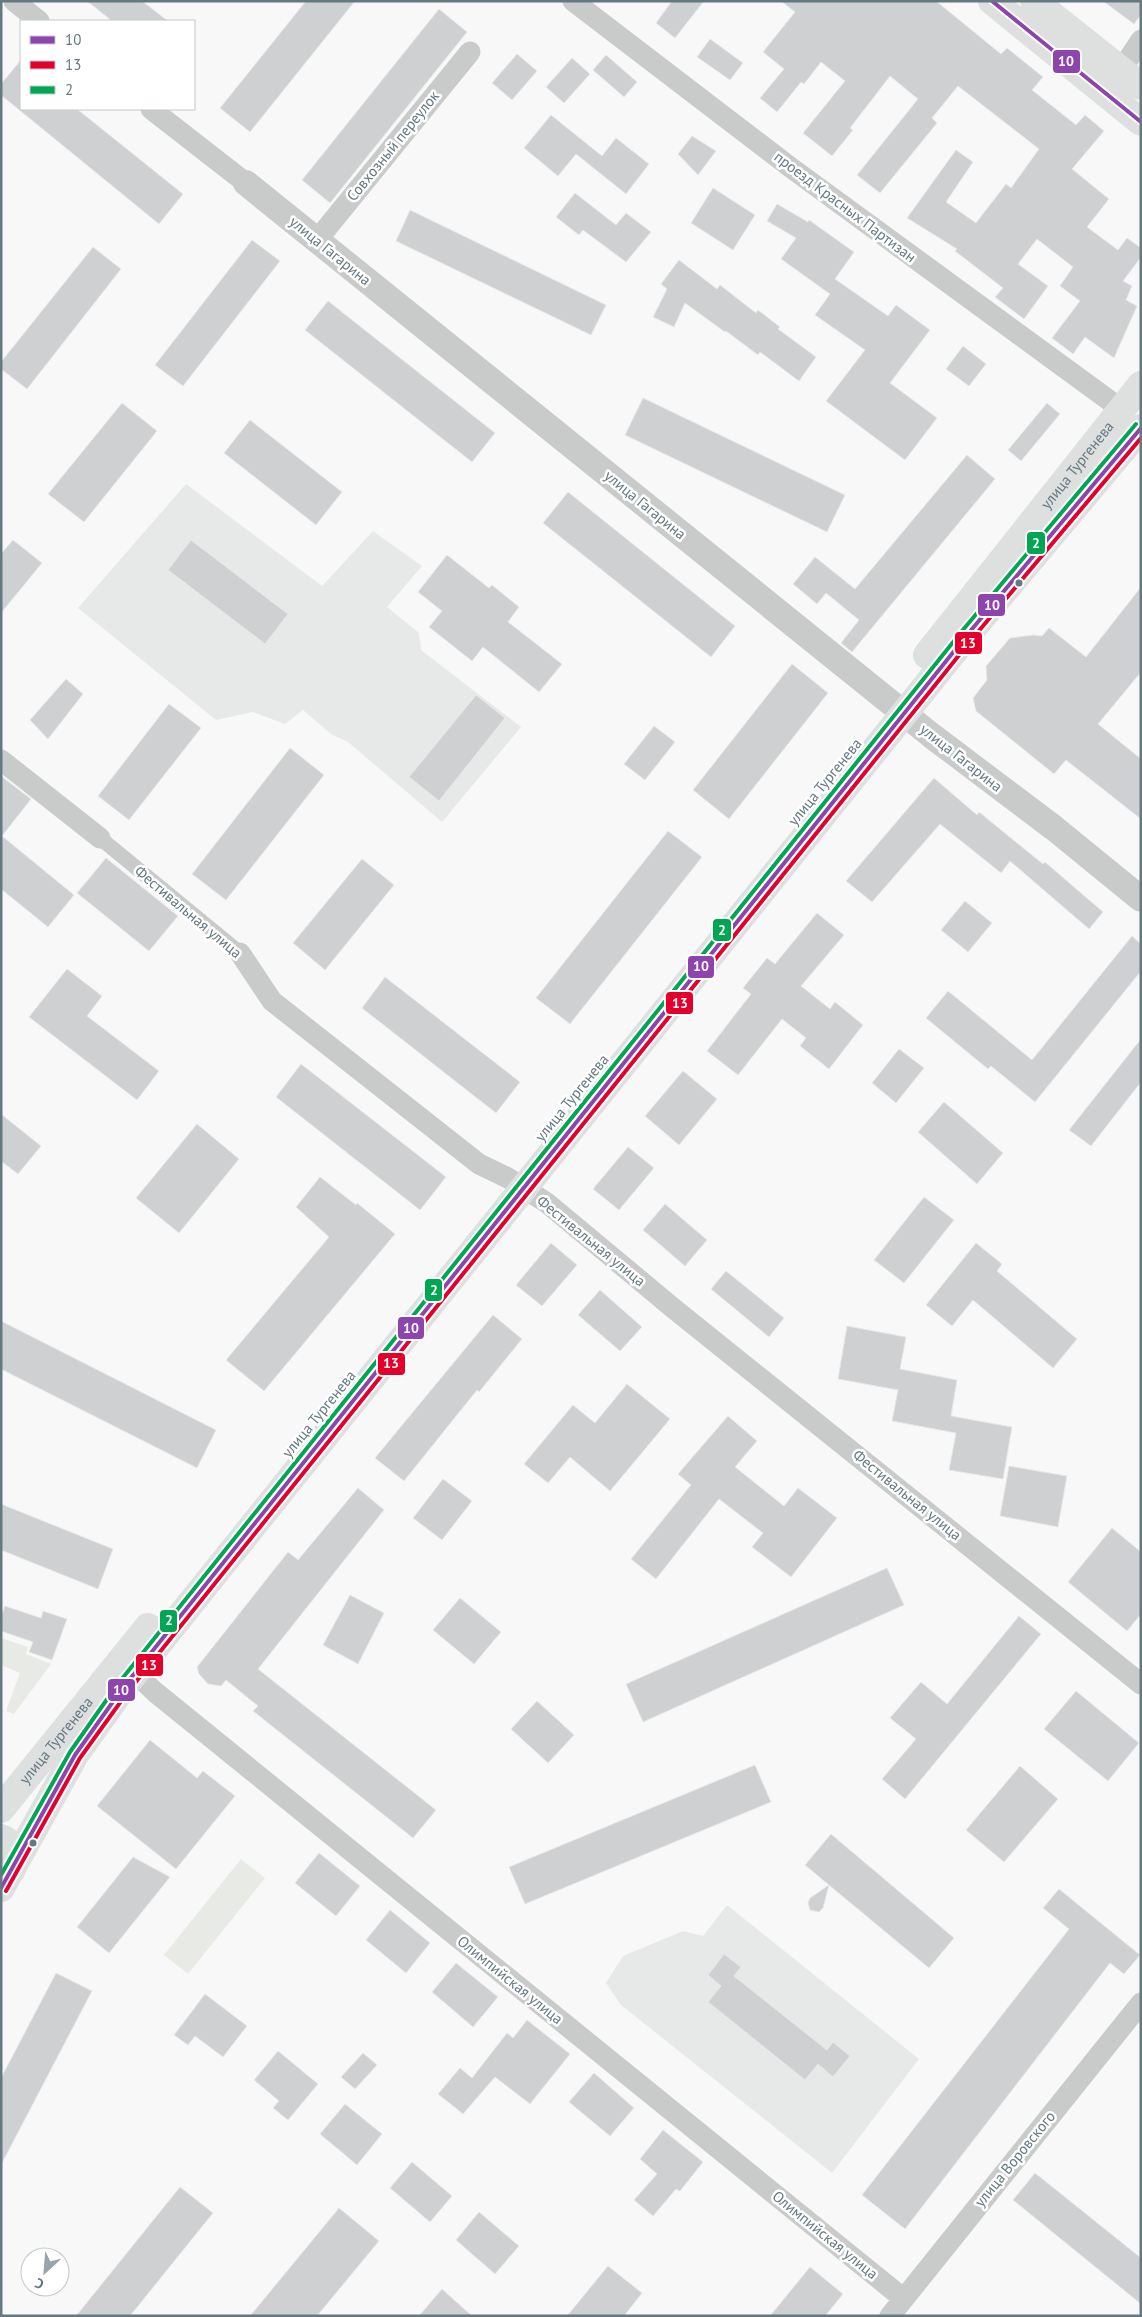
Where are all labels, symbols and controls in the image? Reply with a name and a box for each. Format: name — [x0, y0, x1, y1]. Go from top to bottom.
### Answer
legend — [20, 20, 195, 110]
text: 10 — [65, 30, 81, 49]
line badge: 10 — [1052, 49, 1081, 74]
text: 10 — [1058, 52, 1074, 70]
text: 13 — [65, 55, 81, 74]
text: 2 — [65, 80, 73, 99]
street label: Совхозный переулок — [342, 86, 443, 205]
street label: проезд Красных Партизан — [771, 147, 920, 266]
street label: улица Гагарина — [286, 212, 375, 289]
street label: улица Тургенева — [1036, 417, 1118, 513]
street label: улица Гагарина — [601, 466, 690, 543]
line badge: 2 — [1026, 531, 1046, 555]
text: 2 — [1032, 534, 1040, 552]
unlabelled marker — [1014, 578, 1024, 588]
line badge: 10 — [977, 593, 1006, 617]
text: 10 — [984, 596, 1000, 614]
line badge: 13 — [954, 631, 983, 655]
text: 13 — [960, 634, 976, 652]
street label: улица Гагарина — [916, 720, 1006, 796]
street label: улица Тургенева — [784, 734, 866, 829]
street label: Фестивальная улица — [131, 861, 246, 962]
line badge: 2 — [712, 918, 732, 942]
text: 2 — [718, 921, 726, 939]
line badge: 10 — [687, 955, 715, 979]
text: 10 — [693, 957, 709, 975]
line badge: 13 — [665, 991, 694, 1015]
text: 13 — [672, 994, 688, 1012]
street label: улица Тургенева — [531, 1050, 613, 1145]
street label: Фестивальная улица — [533, 1191, 649, 1290]
line badge: 2 — [424, 1278, 443, 1302]
text: 2 — [430, 1281, 438, 1299]
line badge: 10 — [397, 1316, 425, 1340]
text: 10 — [403, 1319, 419, 1337]
line badge: 13 — [377, 1352, 406, 1376]
text: 13 — [383, 1354, 399, 1372]
street label: улица Тургенева — [278, 1366, 360, 1461]
street label: Фестивальная улица — [849, 1445, 965, 1544]
line badge: 2 — [159, 1609, 178, 1633]
text: 2 — [165, 1611, 173, 1629]
line badge: 13 — [135, 1653, 164, 1677]
text: 13 — [141, 1656, 157, 1674]
line badge: 10 — [107, 1678, 136, 1702]
text: 10 — [113, 1681, 129, 1699]
street label: улица Тургенева — [15, 1693, 97, 1788]
unlabelled marker — [28, 1838, 38, 1848]
street label: Олимпийская улица — [454, 1931, 567, 2028]
street label: улица Воровского — [970, 2107, 1059, 2210]
street label: Олимпийская улица — [769, 2186, 882, 2283]
north arrow — [20, 2247, 70, 2297]
text: С — [32, 2274, 47, 2293]

